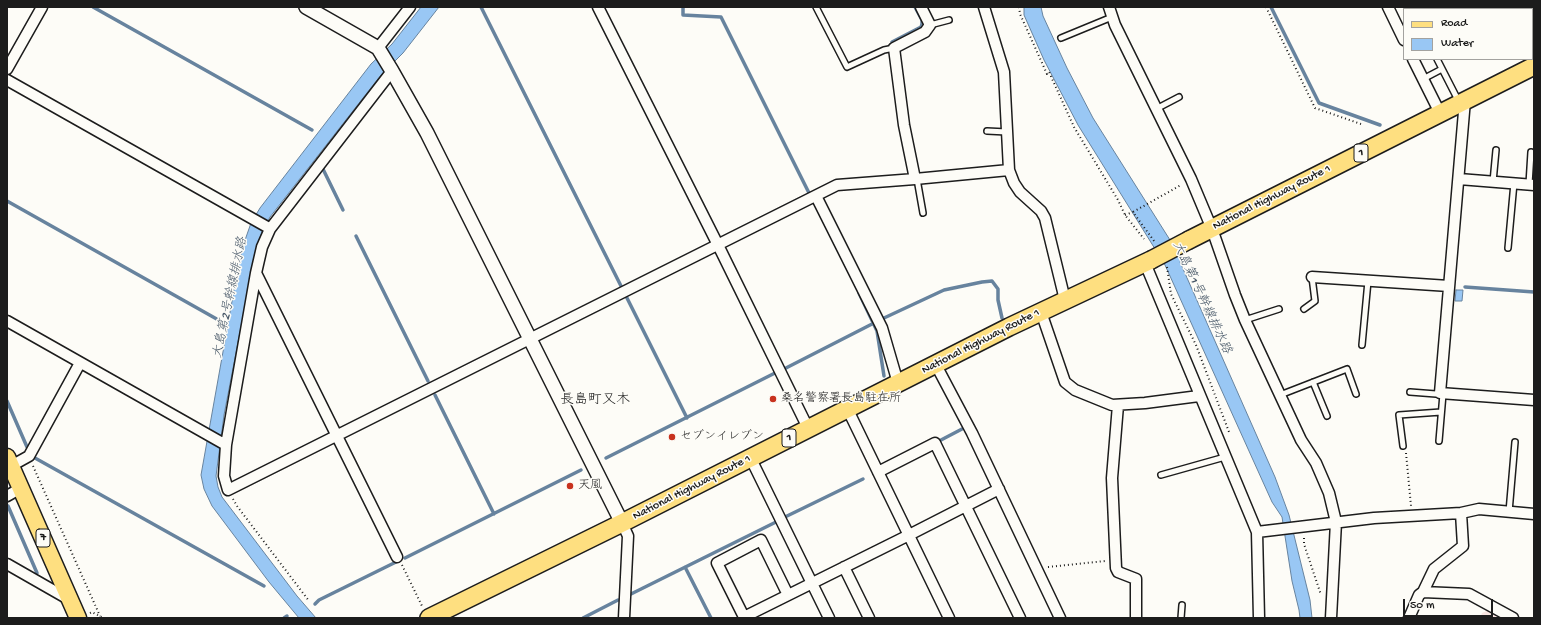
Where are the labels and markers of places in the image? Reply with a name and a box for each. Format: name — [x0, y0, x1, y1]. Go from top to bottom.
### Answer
place label: 桑名警察署長島駐在所 — [781, 392, 901, 406]
marker: 桑名警察署長島駐在所 — [768, 394, 778, 404]
place label: セブンイレブン — [680, 430, 764, 444]
marker: セブンイレブン — [667, 432, 677, 442]
place label: 天風 — [578, 479, 602, 493]
marker: 天風 — [565, 481, 575, 491]

